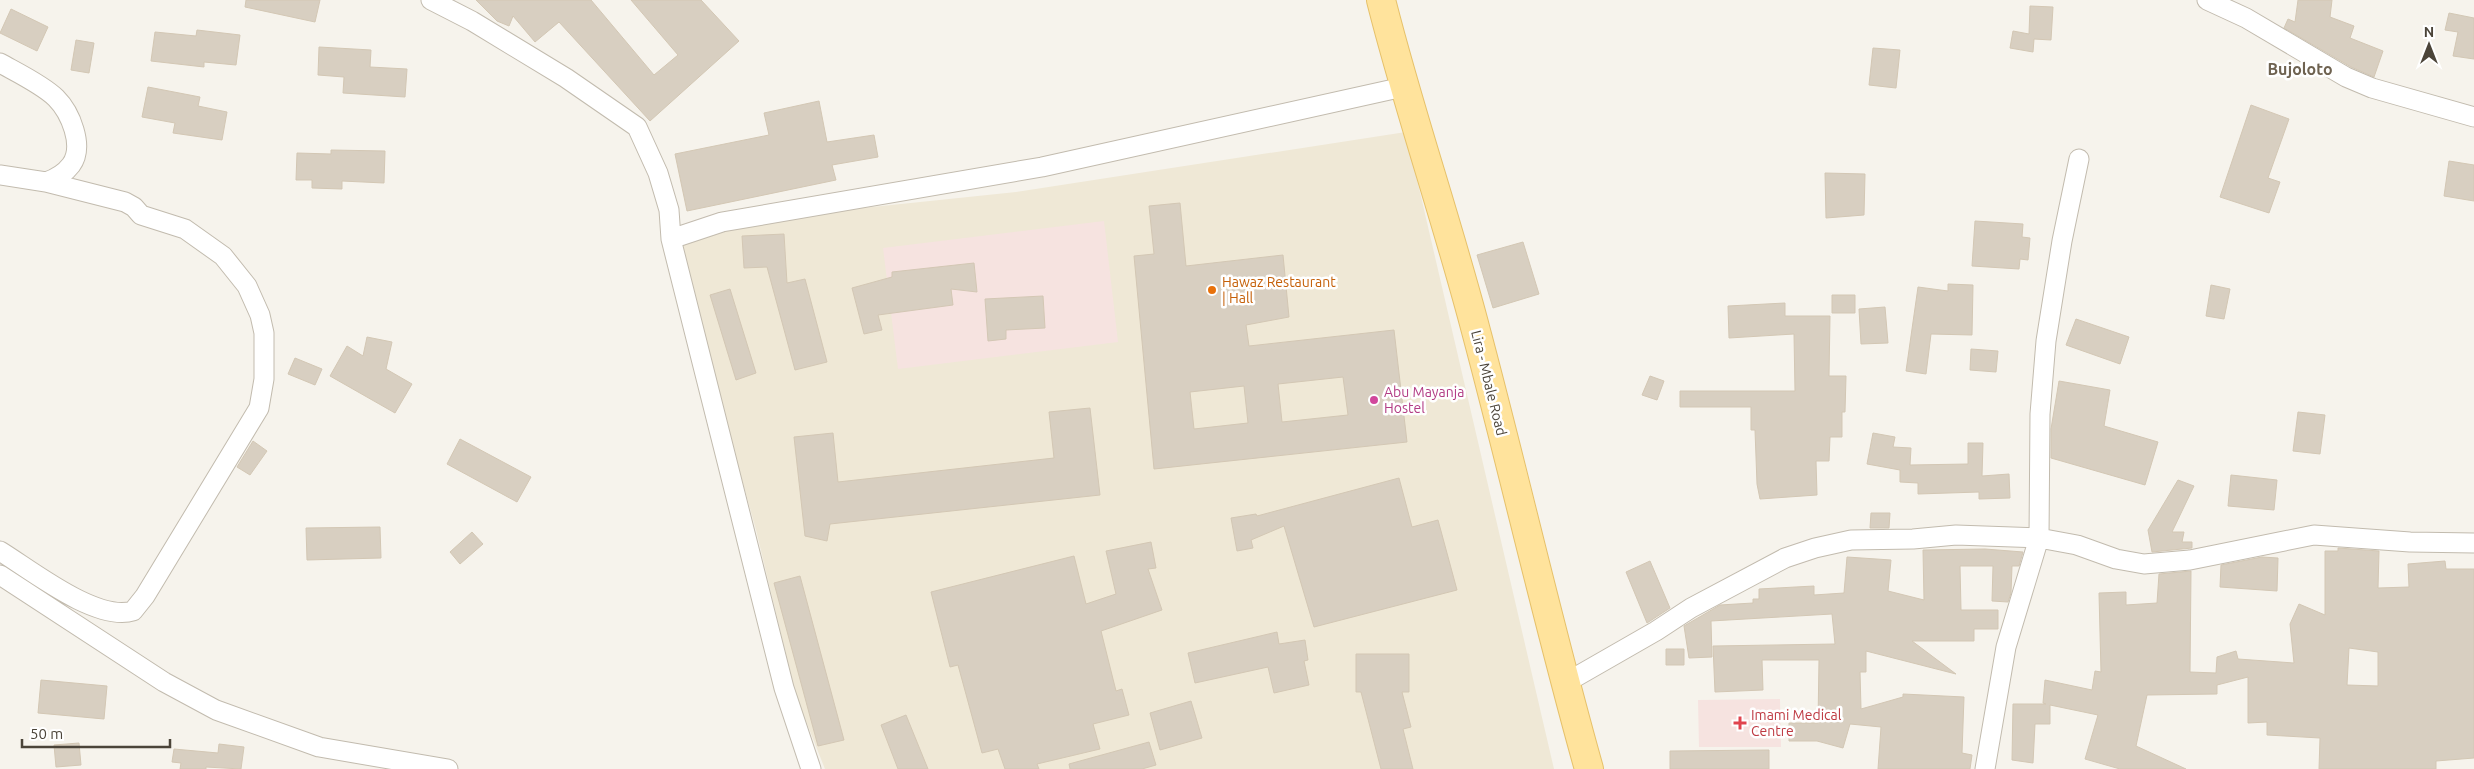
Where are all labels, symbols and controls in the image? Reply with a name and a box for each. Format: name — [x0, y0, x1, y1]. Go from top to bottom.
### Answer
north arrow — [2404, 20, 2454, 70]
text: N — [2424, 24, 2434, 40]
district label: Bujoloto — [2267, 60, 2333, 78]
place label: Hawaz Restaurant | Hall — [1222, 274, 1336, 306]
marker: Hawaz Restaurant | Hall — [1206, 284, 1218, 296]
street label: Lira - Mbale Road — [1468, 329, 1510, 437]
place label: Abu Mayanja Hostel — [1384, 384, 1464, 416]
marker: Abu Mayanja Hostel — [1368, 394, 1380, 406]
place label: Imami Medical Centre — [1751, 707, 1842, 739]
scale bar — [22, 716, 170, 748]
marker: Imami Medical Centre — [1733, 716, 1747, 730]
text: 50 m — [30, 725, 63, 742]

